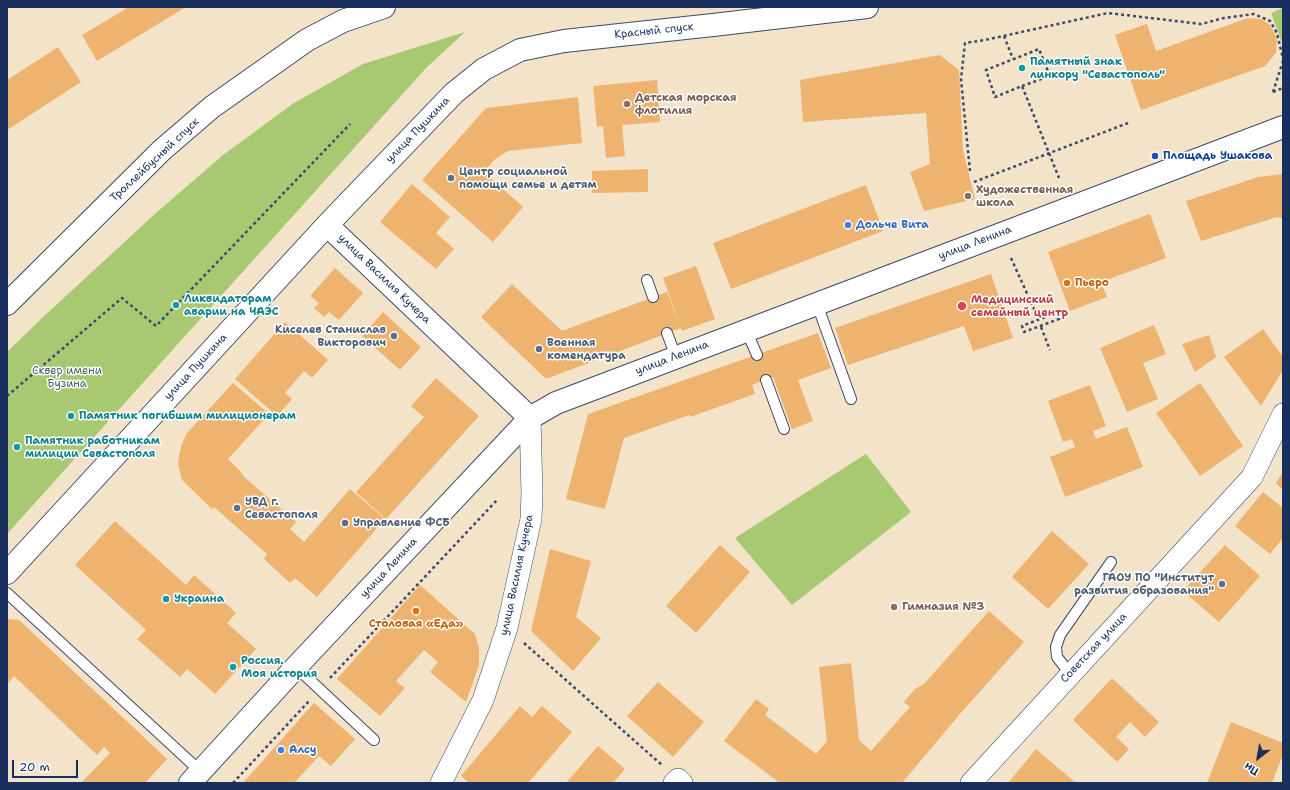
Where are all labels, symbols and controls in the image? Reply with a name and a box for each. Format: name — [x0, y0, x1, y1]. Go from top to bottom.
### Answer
street label: Красный спуск — [614, 20, 694, 42]
place label: Памятный знак линкору "Севастополь" — [1030, 55, 1165, 81]
marker: Памятный знак линкору "Севастополь" — [1017, 63, 1027, 73]
place label: Детская морская флотилия — [635, 91, 736, 117]
street label: улица Пушкина — [383, 94, 453, 166]
marker: Детская морская флотилия — [622, 99, 632, 109]
street label: Троллейбусный спуск — [108, 115, 202, 205]
place label: Площадь Ушакова — [1163, 149, 1272, 163]
marker: Площадь Ушакова — [1150, 151, 1160, 161]
place label: Центр социальной помощи семье и детям — [459, 165, 597, 191]
marker: Центр социальной помощи семье и детям — [446, 173, 456, 183]
place label: Художественная школа — [976, 183, 1073, 209]
marker: Художественная школа — [963, 191, 973, 201]
place label: Дольче Вита — [856, 218, 929, 232]
marker: Дольче Вита — [843, 220, 853, 230]
street label: улица Ленина — [937, 223, 1013, 263]
street label: улица Василия Кучера — [335, 231, 433, 327]
place label: Пьеро — [1075, 276, 1109, 290]
marker: Пьеро — [1062, 278, 1072, 288]
place label: Ликвидаторам аварии на ЧАЭС — [184, 292, 278, 318]
place label: Медицинский семейный центр — [971, 293, 1068, 319]
marker: Ликвидаторам аварии на ЧАЭС — [171, 300, 181, 310]
marker: Медицинский семейный центр — [956, 300, 968, 312]
place label: Киселев Станислав Викторович — [275, 323, 386, 349]
street label: улица Пушкина — [162, 331, 230, 403]
marker: Киселев Станислав Викторович — [389, 331, 399, 341]
place label: Военная комендатура — [547, 336, 626, 362]
street label: улица Ленина — [634, 338, 710, 378]
marker: Военная комендатура — [534, 344, 544, 354]
park label: Сквер имени Бузина — [32, 364, 102, 390]
place label: Памятник погибшим милиционерам — [79, 409, 296, 423]
marker: Памятник погибшим милиционерам — [66, 411, 76, 421]
place label: Памятник работникам милиции Севастополя — [25, 434, 160, 460]
marker: Памятник работникам милиции Севастополя — [12, 442, 22, 452]
place label: УВД г. Севастополя — [245, 495, 318, 521]
marker: УВД г. Севастополя — [232, 503, 242, 513]
street label: улица Василия Кучера — [498, 513, 536, 637]
place label: Управление ФСБ — [353, 516, 450, 530]
marker: Управление ФСБ — [340, 518, 350, 528]
street label: улица Ленина — [358, 535, 420, 601]
place label: ГАОУ ПО "Институт развития образования" — [1074, 571, 1214, 597]
marker: ГАОУ ПО "Институт развития образования" — [1217, 579, 1227, 589]
place label: Украина — [174, 592, 224, 606]
marker: Украина — [161, 594, 171, 604]
place label: Гимназия №3 — [902, 600, 984, 614]
marker: Гимназия №3 — [889, 602, 899, 612]
marker: Столовая «Еда» — [411, 606, 421, 616]
street label: Советская улица — [1058, 610, 1130, 686]
place label: Столовая «Еда» — [369, 617, 463, 631]
place label: Россия. Моя история — [241, 654, 317, 680]
marker: Россия. Моя история — [228, 662, 238, 672]
north arrow — [1238, 738, 1278, 778]
place label: Алсу — [289, 743, 317, 757]
marker: Алсу — [276, 745, 286, 755]
scale bar — [14, 752, 80, 778]
text: 20 m — [19, 759, 50, 775]
text: Пн — [1241, 759, 1262, 779]

